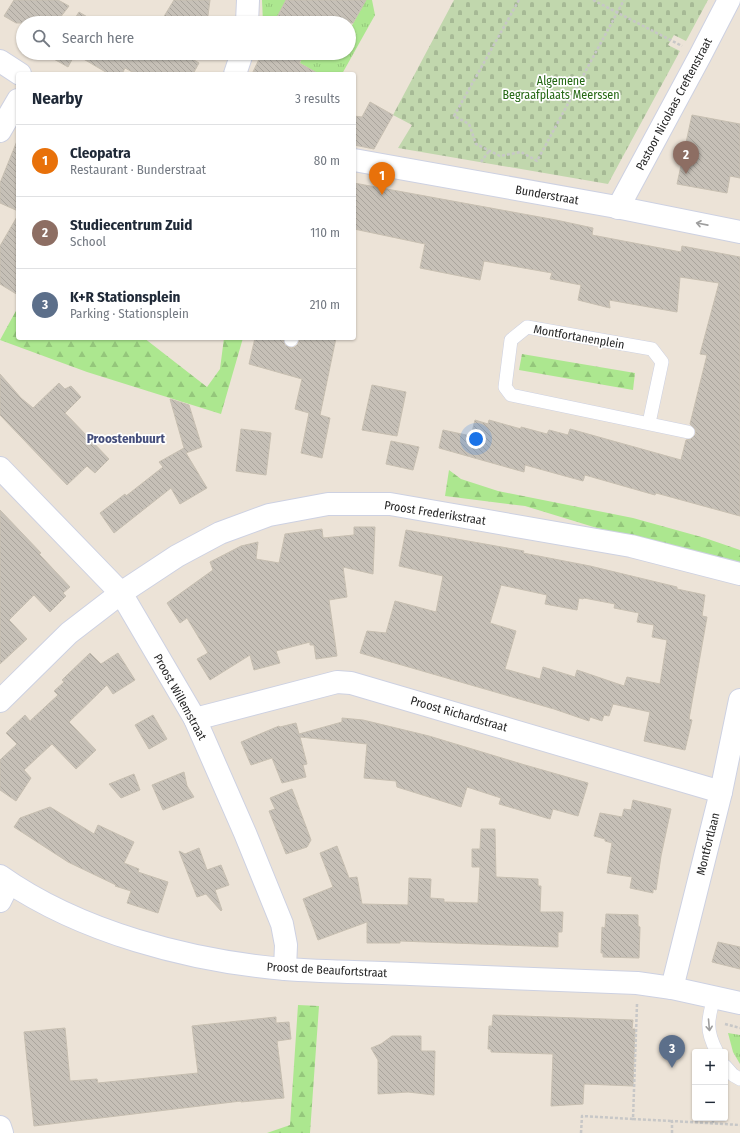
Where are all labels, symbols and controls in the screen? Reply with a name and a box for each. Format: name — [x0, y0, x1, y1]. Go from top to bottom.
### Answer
search box — [16, 16, 356, 60]
icon: search — [30, 27, 52, 49]
text: Search here — [62, 29, 134, 47]
street label: Pastoor Nicolaas Creftenstraat — [633, 35, 715, 173]
park label: Algemene Begraafplaats Meerssen — [502, 74, 620, 102]
text: Nearby — [32, 88, 83, 109]
text: 3 results — [295, 91, 340, 106]
pin: 2 — [673, 141, 699, 174]
text: Cleopatra — [70, 144, 131, 162]
text: 1 — [42, 153, 48, 168]
text: 80 m — [314, 153, 340, 168]
text: Restaurant · Bunderstraat — [70, 162, 206, 177]
pin: 1 — [369, 162, 395, 195]
street label: Bunderstraat — [514, 183, 580, 207]
text: Studiecentrum Zuid — [70, 216, 192, 234]
one-way arrow — [696, 220, 709, 228]
text: 2 — [42, 225, 48, 240]
text: 110 m — [310, 225, 340, 240]
text: School — [70, 234, 106, 249]
text: K+R Stationsplein — [70, 288, 180, 306]
text: 3 — [42, 297, 48, 312]
text: 210 m — [310, 297, 340, 312]
text: Parking · Stationsplein — [70, 306, 189, 321]
street label: Montfortanenplein — [532, 322, 626, 352]
your location — [466, 429, 486, 449]
district label: Proostenbuurt — [87, 431, 166, 446]
street label: Proost Frederikstraat — [383, 498, 487, 528]
street label: Proost Willemstraat — [151, 651, 210, 743]
street label: Proost Richardstraat — [409, 693, 509, 735]
street label: Montfortlaan — [693, 811, 723, 877]
street label: Proost de Beaufortstraat — [266, 960, 388, 980]
one-way arrow — [705, 1018, 713, 1031]
pin: 3 — [659, 1035, 685, 1068]
map controls — [692, 1049, 728, 1121]
button: + — [692, 1049, 728, 1085]
button: − — [692, 1085, 728, 1121]

